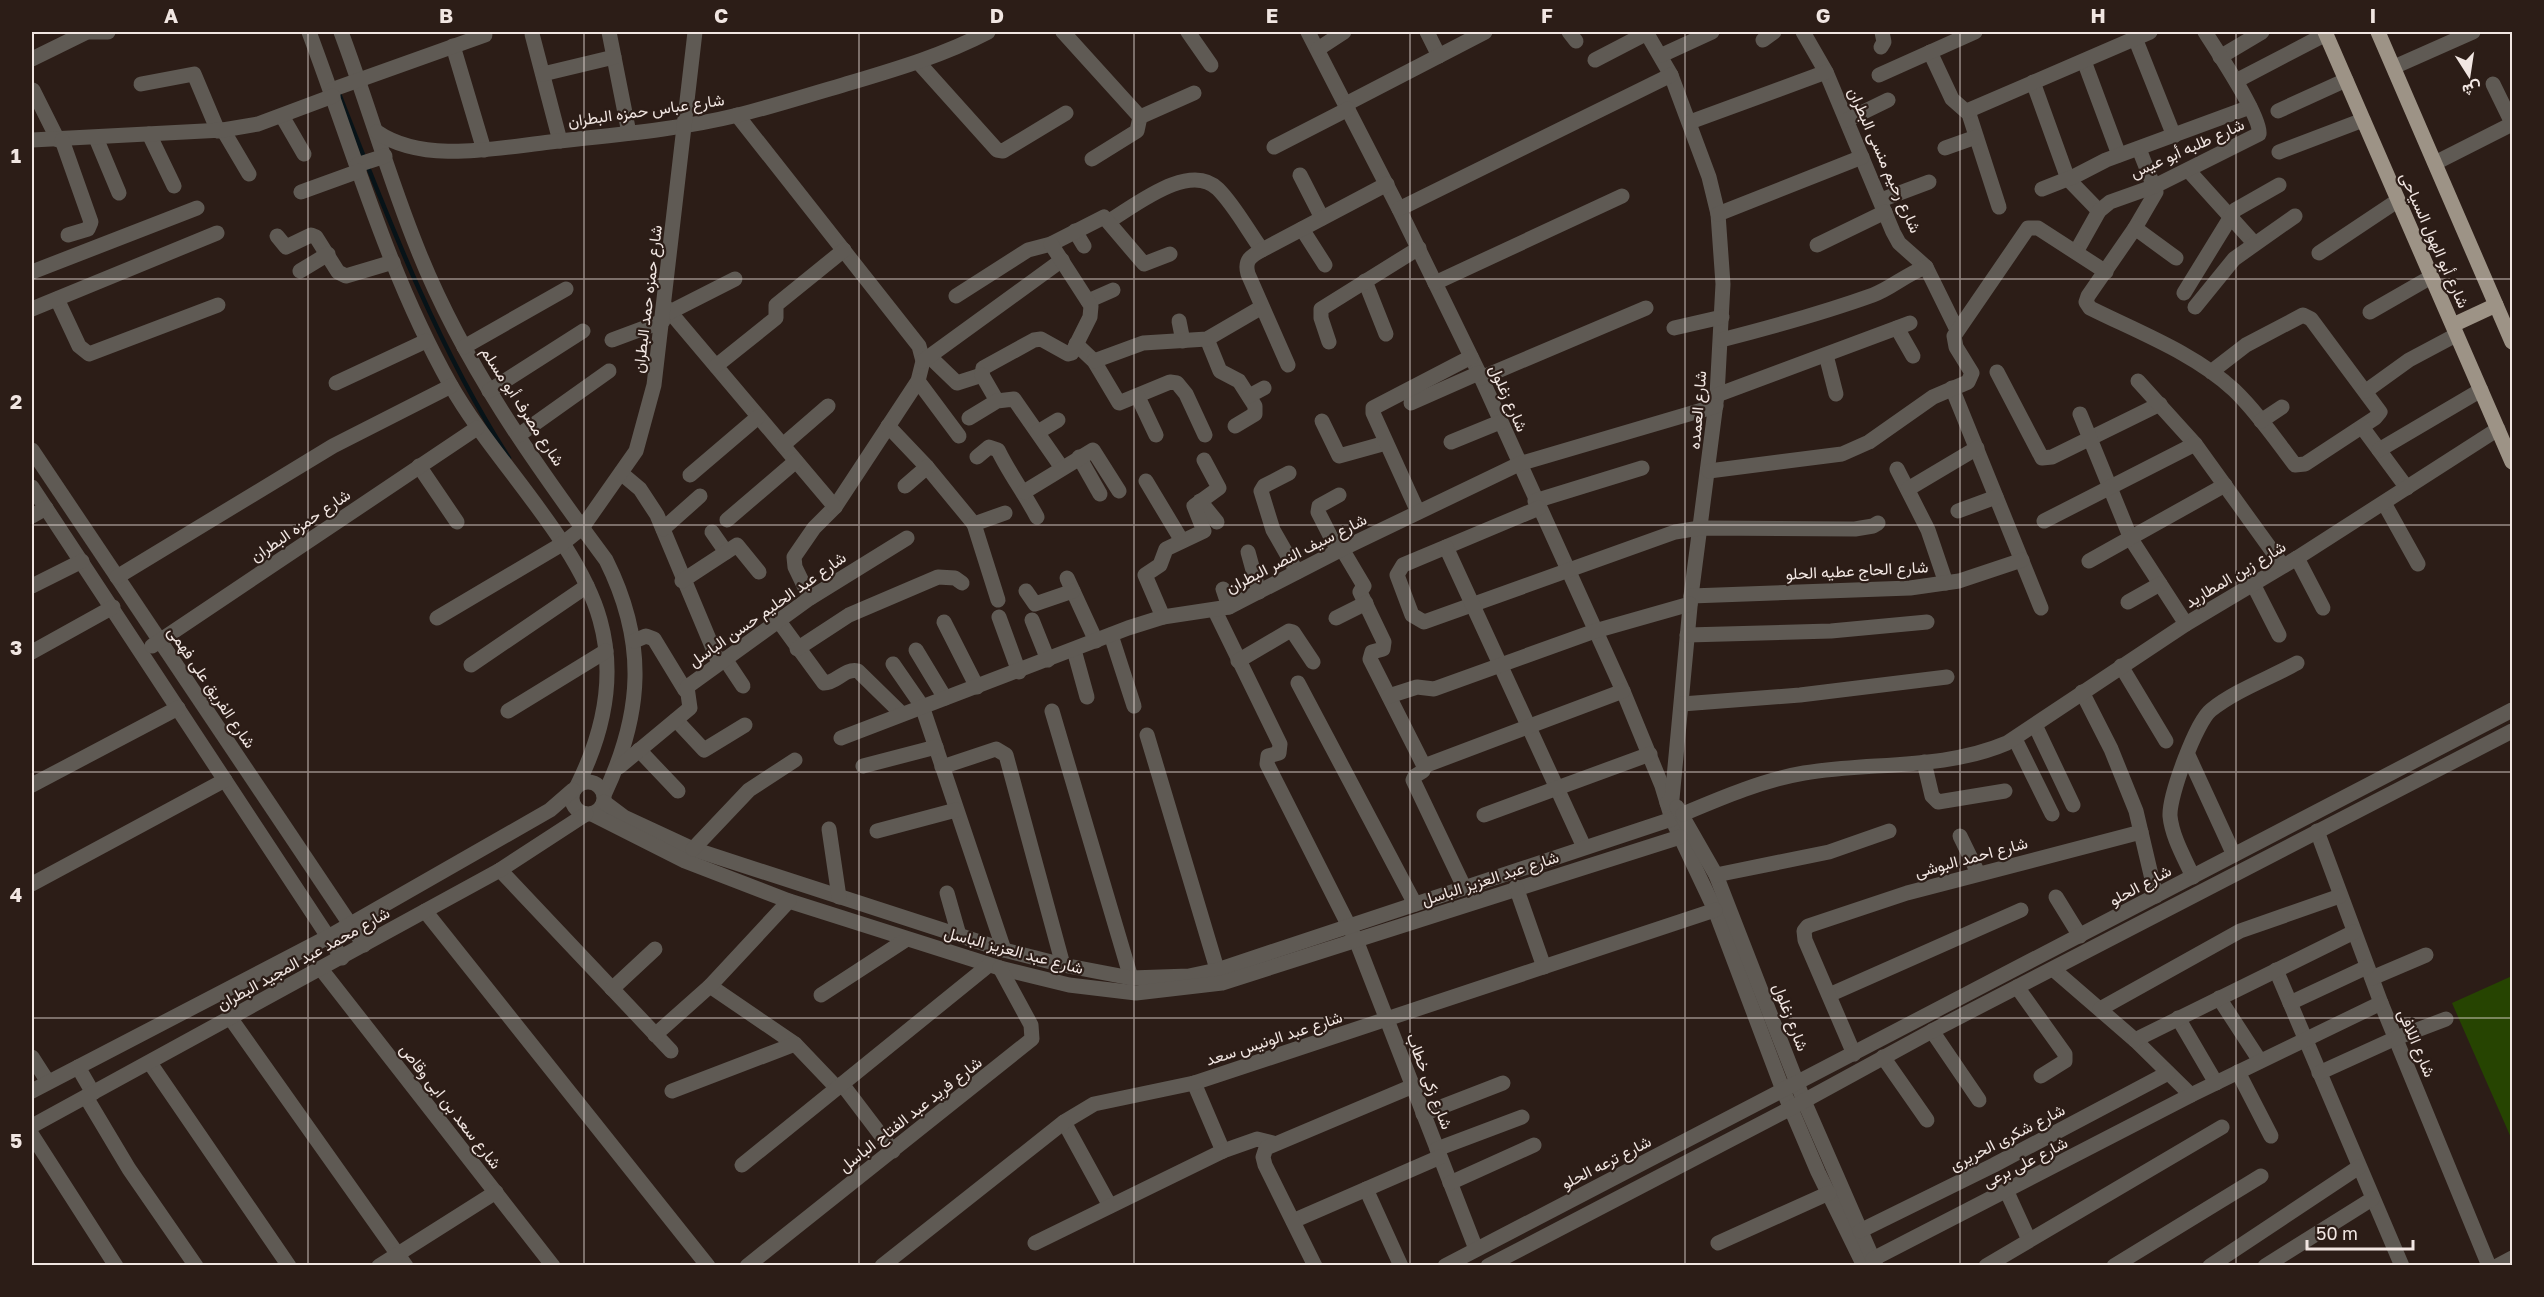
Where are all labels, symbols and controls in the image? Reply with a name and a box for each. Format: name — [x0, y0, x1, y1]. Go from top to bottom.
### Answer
text: A — [164, 3, 178, 27]
text: B — [439, 3, 453, 27]
text: C — [714, 3, 728, 27]
text: D — [990, 3, 1004, 27]
text: E — [1266, 3, 1278, 27]
text: F — [1541, 3, 1553, 27]
text: G — [1816, 3, 1830, 27]
text: H — [2090, 3, 2106, 27]
text: I — [2370, 3, 2376, 27]
north arrow — [2439, 45, 2499, 105]
text: ش — [2461, 78, 2484, 101]
street label: شارع رحيم منسى البطران — [1842, 84, 1926, 237]
street label: شارع عباس حمزه البطران — [567, 89, 726, 133]
street label: شارع طلبه أبو عيس — [2127, 114, 2248, 184]
text: 1 — [11, 143, 21, 167]
street label: شارع أبو الهول السياحى — [2394, 169, 2474, 312]
street label: شارع حمزه حمد البطران — [628, 224, 668, 374]
street label: شارع مصرف أبو مسلم — [475, 343, 569, 471]
street label: شارع زغلول — [1484, 361, 1533, 435]
street label: شارع العمده — [1684, 370, 1712, 450]
text: 2 — [10, 389, 22, 413]
street label: شارع حمزه البطران — [246, 484, 355, 568]
street label: شارع سيف النصر البطران — [1222, 509, 1371, 599]
street label: شارع زين المطاريد — [2181, 536, 2290, 614]
street label: شارع عبد الحليم حسن الباسل — [684, 547, 851, 673]
street label: شارع الحاج عطيه الحلو — [1785, 556, 1929, 586]
street label: شارع الفريق على فهمى — [162, 622, 260, 753]
text: 3 — [10, 635, 22, 659]
street label: شارع احمد البوشى — [1912, 832, 2030, 884]
street label: شارع عبد العزيز الباسل — [1419, 846, 1562, 912]
street label: شارع الحلو — [2105, 860, 2175, 911]
text: 4 — [10, 882, 22, 906]
street label: شارع محمد عبد المجيد البطران — [213, 902, 394, 1016]
street label: شارع عبد العزيز الباسل — [942, 922, 1086, 980]
street label: شارع زغلول — [1767, 980, 1813, 1055]
street label: شارع عبد الونيس سعد — [1203, 1006, 1345, 1071]
street label: شارع اللافى — [2392, 1006, 2440, 1081]
street label: شارع زكى خطاب — [1401, 1030, 1457, 1133]
street label: شارع سعد بن ابى وقاص — [394, 1039, 506, 1174]
street label: شارع فريد عبد الفتاح الباسل — [834, 1052, 987, 1178]
street label: شارع شكرى الحريرى — [1946, 1099, 2069, 1176]
text: 5 — [10, 1128, 22, 1152]
street label: شارع ترعه الحلو — [1558, 1131, 1655, 1195]
street label: شارع على برعى — [1979, 1132, 2072, 1194]
scale bar — [2307, 1213, 2414, 1251]
text: 50 m — [2316, 1222, 2358, 1244]

